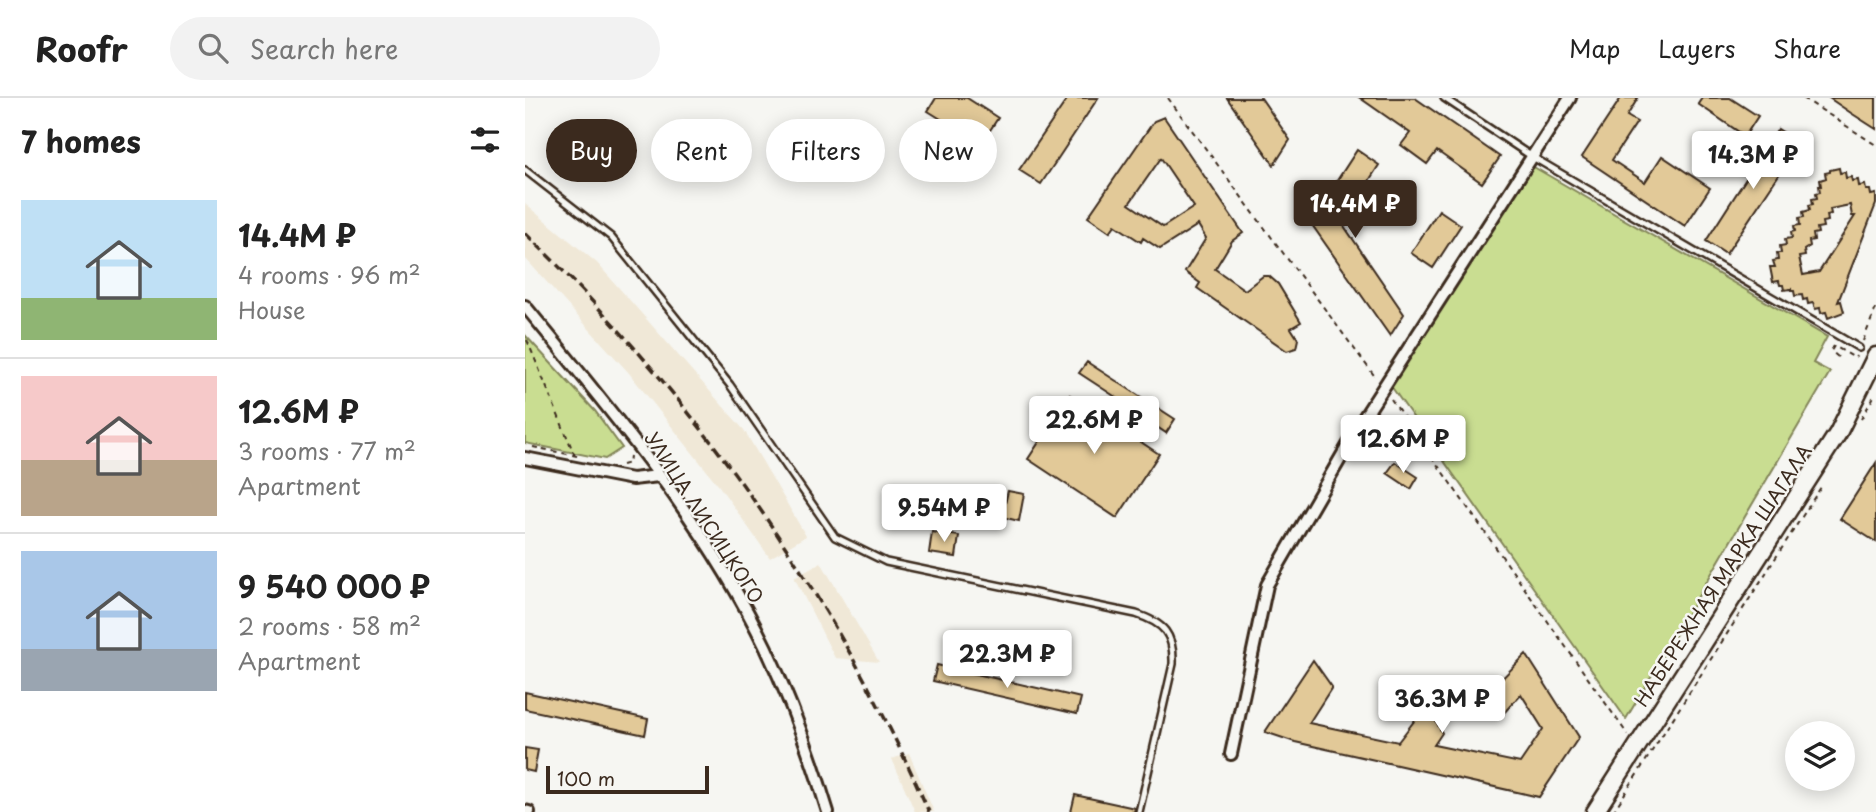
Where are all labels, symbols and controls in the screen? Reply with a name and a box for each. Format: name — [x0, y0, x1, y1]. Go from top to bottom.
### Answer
search box — [170, 17, 660, 80]
text: Roofr — [35, 23, 128, 73]
icon: search — [194, 29, 232, 67]
text: Search here — [250, 29, 398, 68]
text: Map — [1569, 30, 1620, 66]
text: Layers — [1658, 30, 1735, 66]
text: Share — [1773, 30, 1841, 66]
text: 7 homes — [21, 118, 141, 163]
chip: Buy — [546, 119, 637, 182]
chip: Rent — [651, 119, 752, 182]
chip: Filters — [766, 119, 885, 182]
chip: New — [899, 119, 997, 182]
icon: filters — [466, 121, 504, 159]
pin: 14.3M ₽ — [1688, 132, 1818, 191]
text: 14.3M ₽ — [1708, 136, 1798, 171]
pin: 14.4M ₽ — [1290, 180, 1420, 240]
text: 14.4M ₽ — [1310, 185, 1400, 220]
text: 14.4M ₽ — [238, 212, 356, 257]
icon: home — [77, 228, 161, 312]
text: 4 rooms · 96 m² — [238, 257, 421, 292]
text: House — [238, 292, 305, 327]
text: 12.6M ₽ — [238, 388, 359, 433]
pin: 22.6M ₽ — [1029, 396, 1159, 456]
text: 22.6M ₽ — [1045, 401, 1143, 436]
icon: home — [77, 404, 161, 488]
pin: 12.6M ₽ — [1338, 416, 1468, 475]
text: 12.6M ₽ — [1357, 420, 1449, 455]
street label: УЛИЦА ЛИСИЦКОГО — [639, 426, 771, 608]
text: 3 rooms · 77 m² — [238, 433, 416, 468]
street label: НАБЕРЕЖНАЯ МАРКА ШАГАЛА — [1626, 438, 1818, 712]
text: Apartment — [238, 468, 361, 503]
pin: 9.54M ₽ — [879, 484, 1009, 544]
text: 9.54M ₽ — [898, 489, 990, 524]
text: 9 540 000 ₽ — [238, 563, 430, 608]
icon: home — [77, 579, 161, 663]
text: 2 rooms · 58 m² — [238, 608, 421, 643]
pin: 22.3M ₽ — [942, 630, 1072, 690]
text: 22.3M ₽ — [959, 635, 1055, 670]
text: Apartment — [238, 643, 361, 678]
pin: 36.3M ₽ — [1377, 676, 1507, 735]
text: 36.3M ₽ — [1394, 680, 1490, 715]
map controls — [1785, 721, 1855, 791]
button: layers — [1785, 721, 1855, 791]
scale bar — [546, 763, 709, 795]
text: 100 m — [557, 764, 615, 792]

